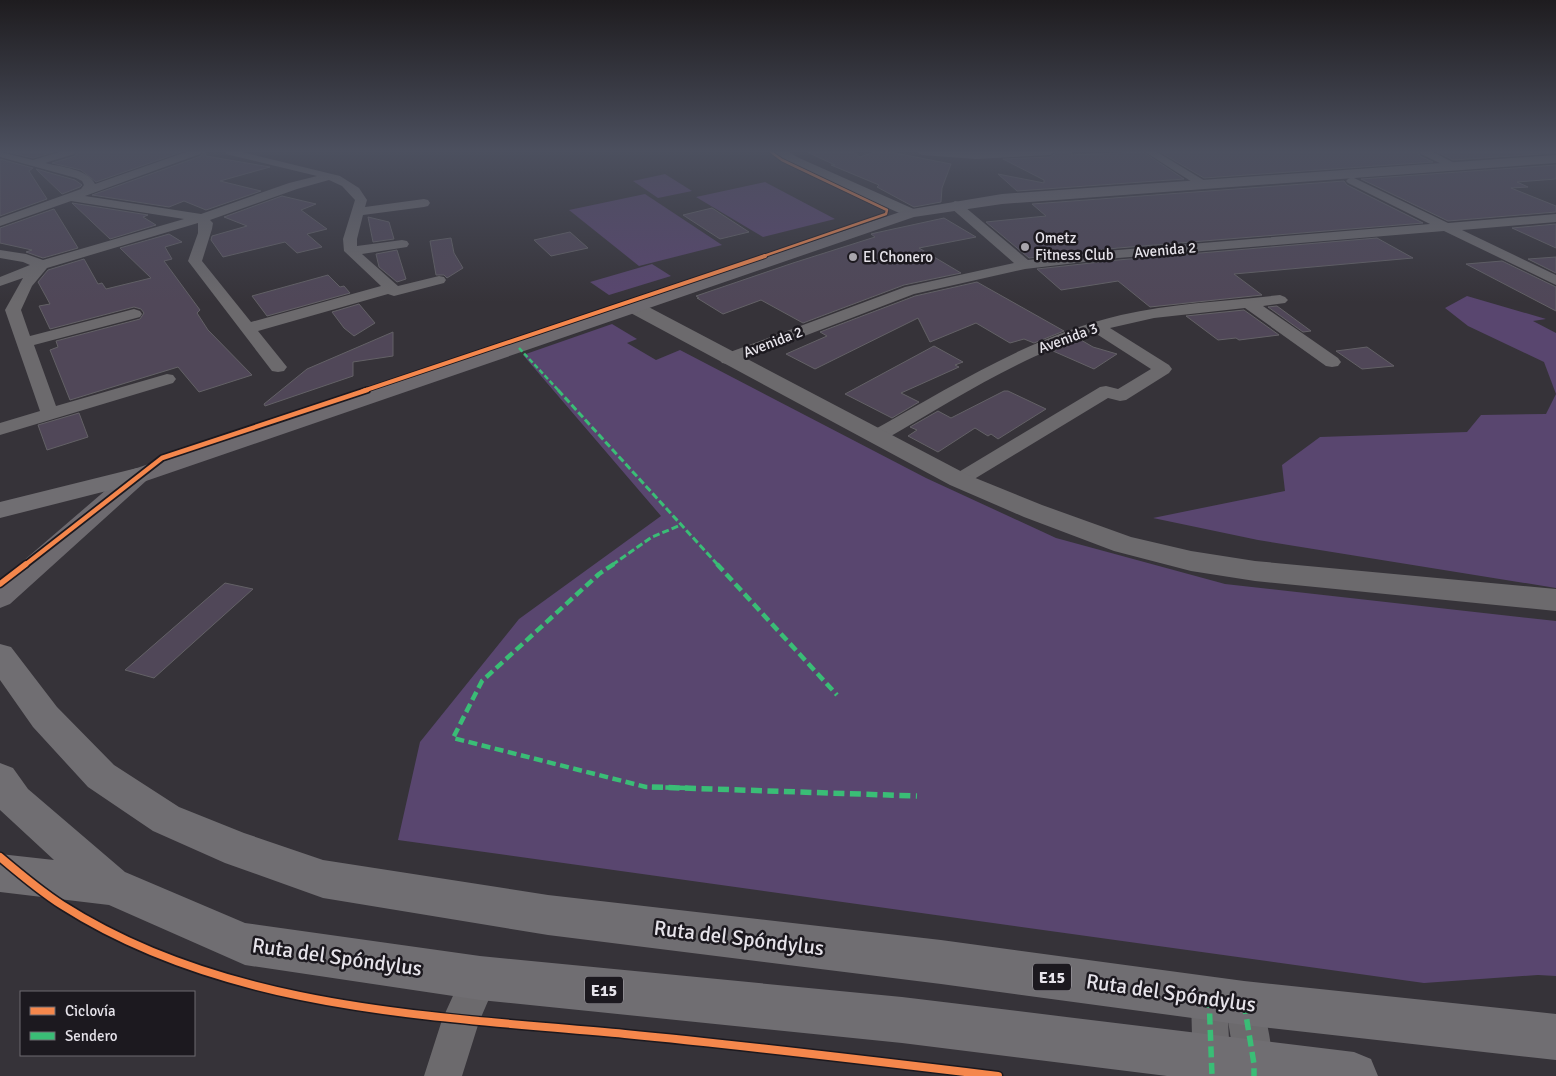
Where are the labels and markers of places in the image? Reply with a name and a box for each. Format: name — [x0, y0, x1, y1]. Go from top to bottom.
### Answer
place label: Ometz Fitness Club — [1035, 229, 1114, 264]
marker: Ometz Fitness Club — [1019, 241, 1031, 253]
place label: El Chonero — [863, 248, 933, 266]
marker: El Chonero — [847, 251, 859, 263]

